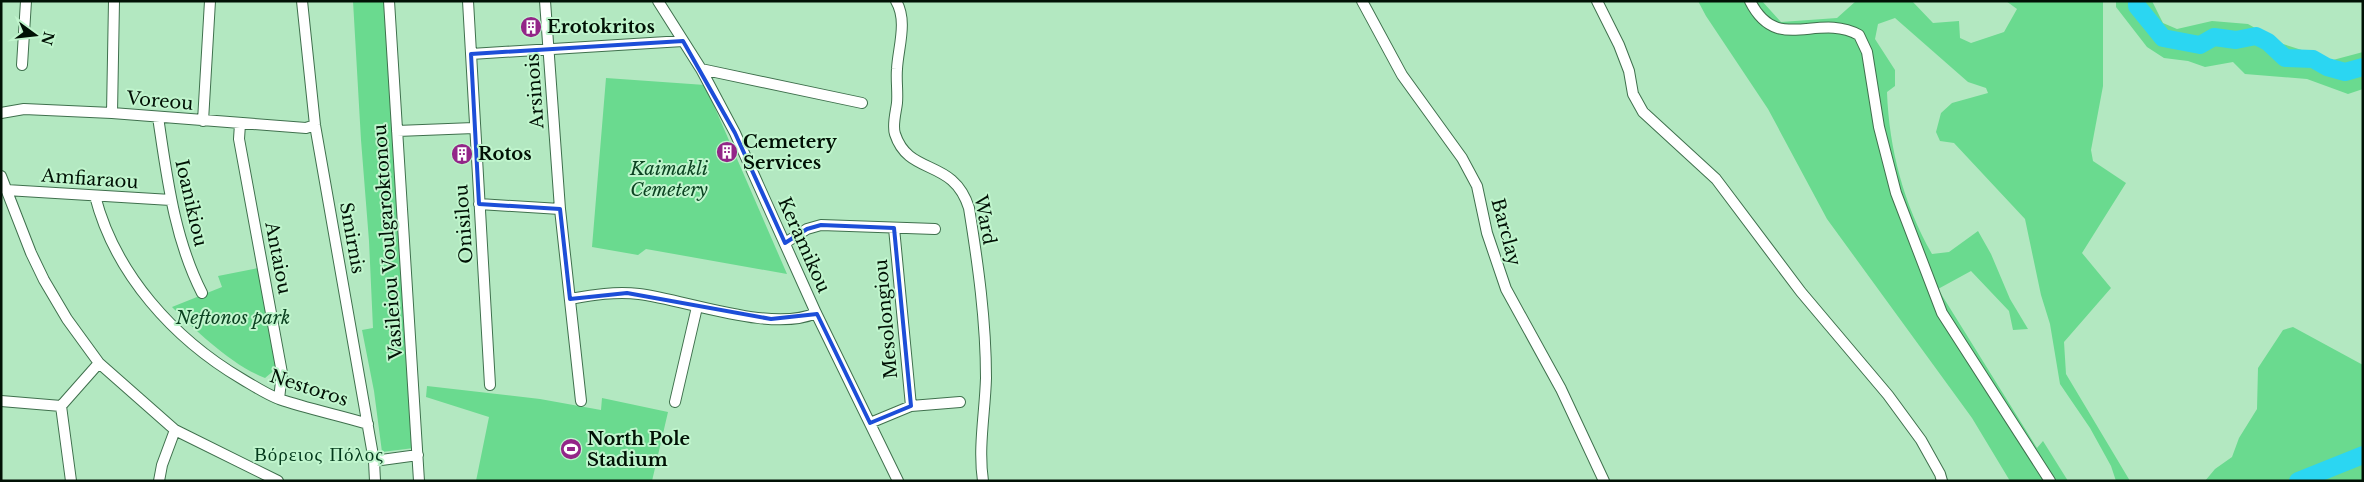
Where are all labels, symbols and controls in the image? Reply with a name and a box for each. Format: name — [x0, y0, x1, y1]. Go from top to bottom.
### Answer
north arrow — [10, 10, 60, 60]
building icon: Erotokritos — [519, 15, 543, 39]
place label: Erotokritos — [547, 16, 655, 38]
text: N — [37, 30, 58, 47]
street label: Arsinois — [521, 53, 549, 130]
street label: Voreou — [125, 87, 194, 115]
street label: Vasileiou Voulgaroktonou — [369, 123, 407, 362]
place label: Cemetery Services — [743, 131, 837, 174]
building icon: Cemetery Services — [715, 140, 739, 164]
building icon: Rotos — [450, 142, 474, 166]
place label: Rotos — [478, 143, 532, 165]
street label: Ioanikiou — [170, 157, 212, 249]
park label: Kaimakli Cemetery — [629, 158, 709, 201]
street label: Amfiaraou — [40, 165, 139, 193]
street label: Onisilou — [450, 184, 478, 264]
street label: Ward — [969, 192, 1001, 247]
street label: Keramikou — [773, 194, 835, 296]
street label: Barclay — [1486, 196, 1526, 269]
street label: Smirnis — [335, 200, 369, 276]
street label: Antaiou — [260, 219, 296, 296]
street label: Mesolongiou — [870, 258, 902, 380]
park label: Neftonos park — [175, 307, 290, 329]
street label: Nestoros — [267, 365, 351, 411]
place label: North Pole Stadium — [587, 428, 690, 471]
sports icon: North Pole Stadium — [559, 437, 583, 461]
district label: Βόρειος Πόλος — [254, 443, 384, 466]

